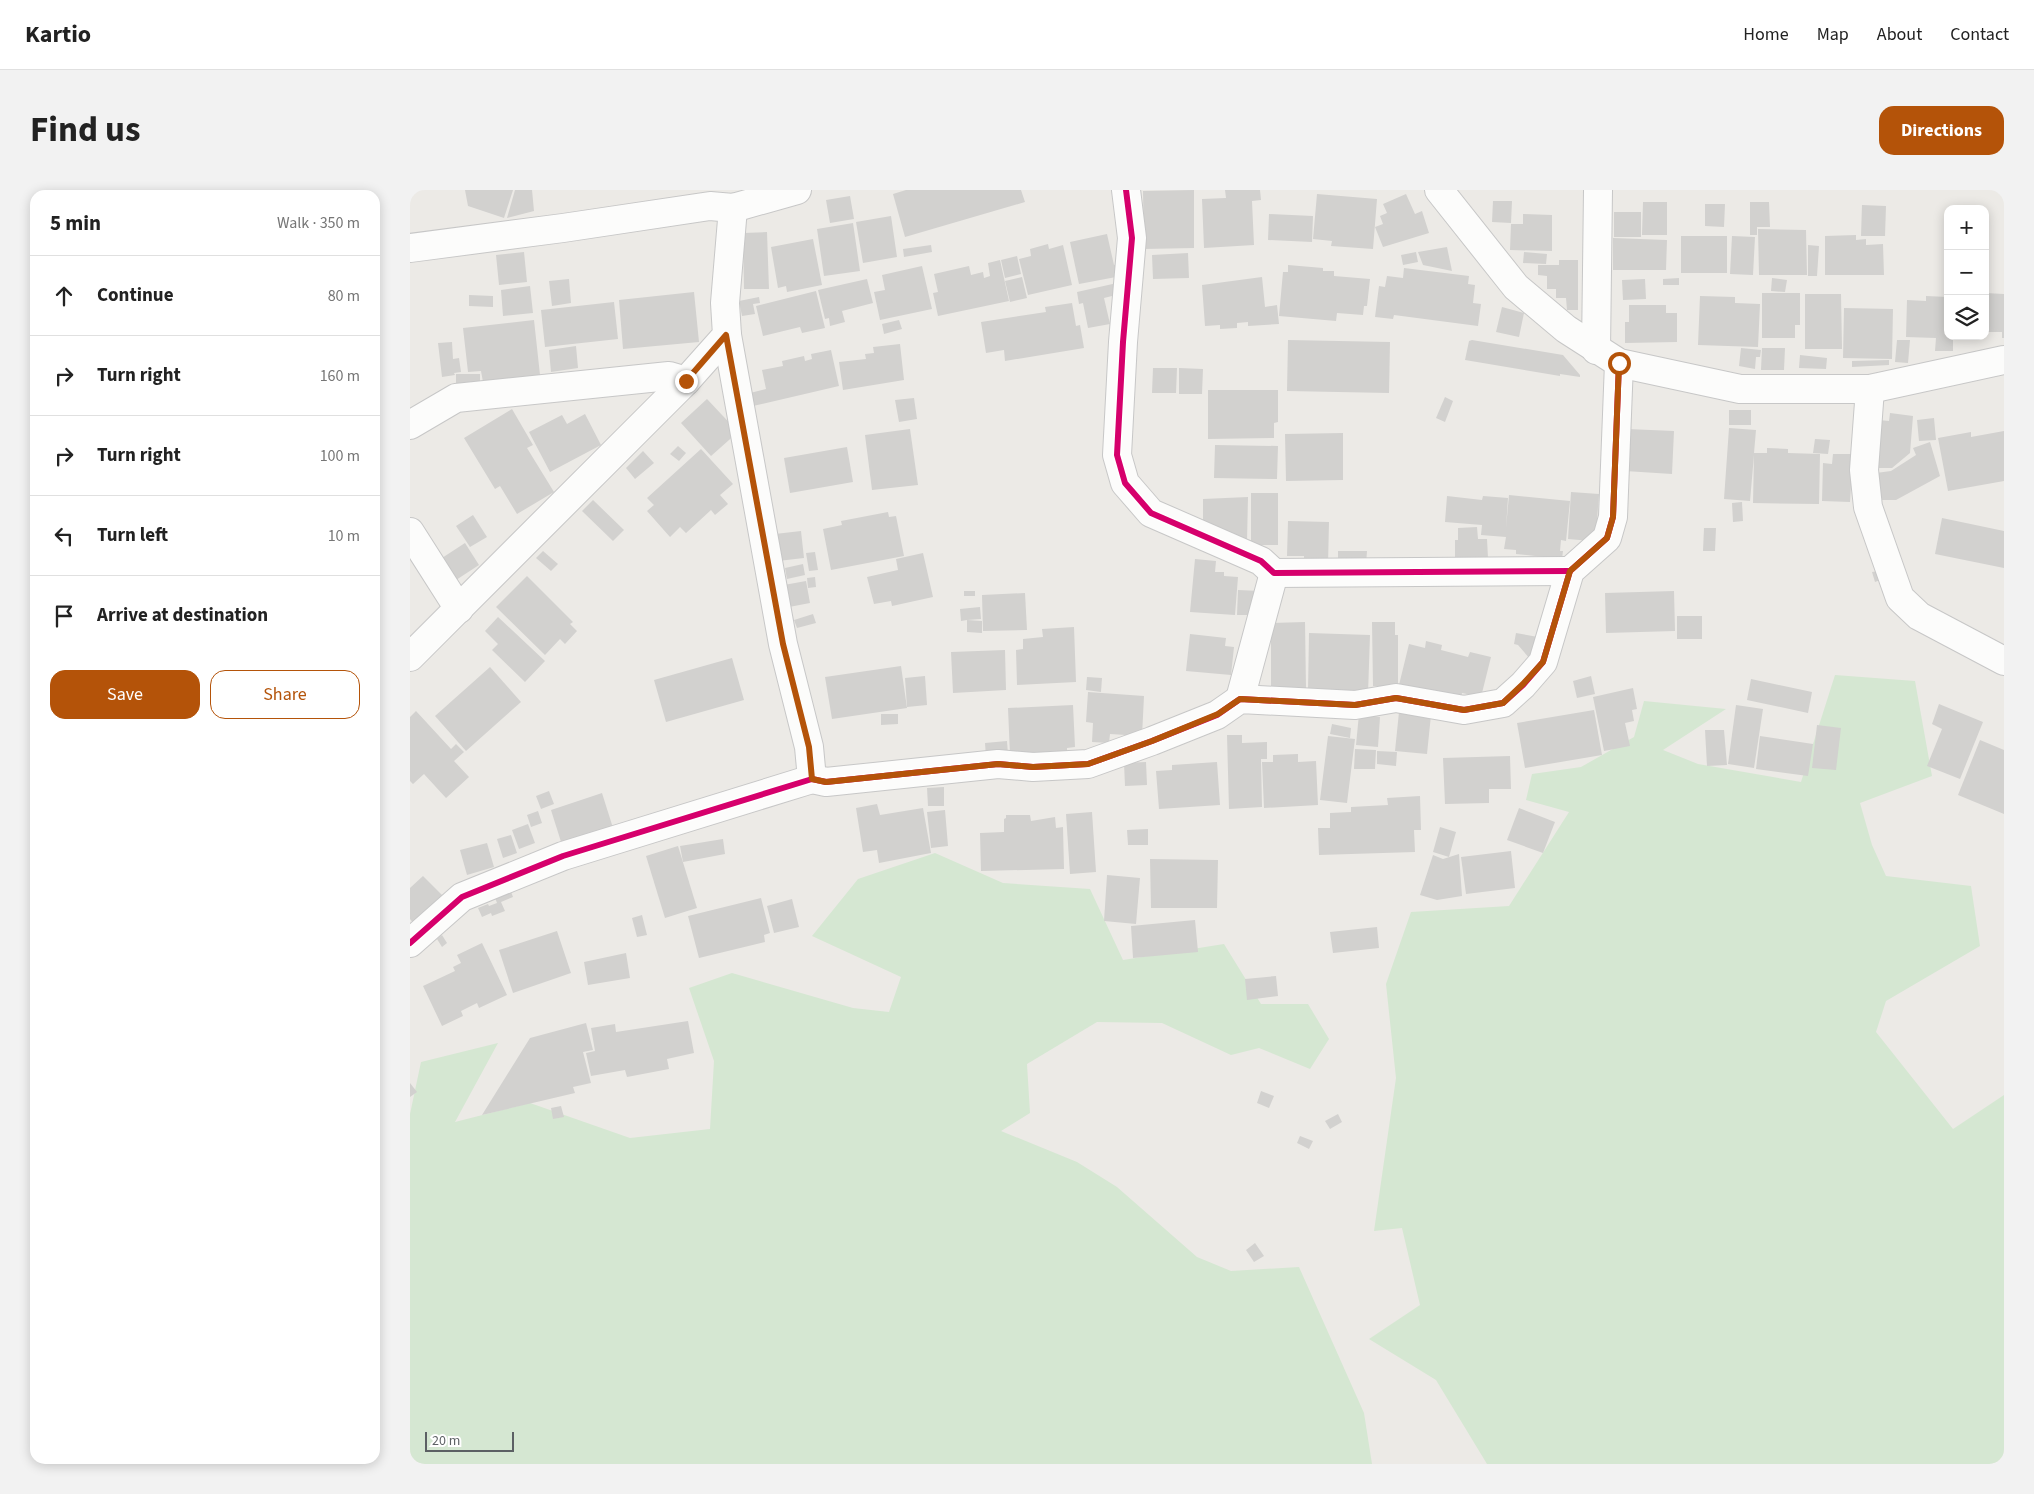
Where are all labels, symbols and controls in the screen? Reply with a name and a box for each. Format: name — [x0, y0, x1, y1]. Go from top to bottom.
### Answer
text: Kartio — [25, 17, 91, 52]
text: Home — [1743, 22, 1789, 47]
text: Map — [1817, 22, 1849, 47]
text: About — [1877, 22, 1922, 47]
text: Contact — [1950, 22, 2009, 47]
text: Find us — [30, 105, 140, 155]
button: Directions — [1879, 106, 2004, 155]
map controls — [1944, 205, 1989, 340]
button: + — [1944, 205, 1989, 250]
text: 5 min — [50, 208, 101, 238]
text: Walk · 350 m — [277, 212, 360, 234]
button: − — [1944, 250, 1989, 295]
icon: ahead — [50, 282, 78, 310]
text: Continue — [97, 282, 174, 309]
text: 80 m — [328, 285, 360, 307]
button: layers — [1944, 295, 1989, 340]
route start — [1608, 352, 1631, 375]
icon: right — [50, 362, 78, 390]
text: Turn right — [97, 362, 181, 389]
text: 160 m — [320, 365, 360, 387]
route end — [675, 370, 698, 393]
icon: right — [50, 442, 78, 470]
text: Turn right — [97, 442, 181, 469]
text: 100 m — [320, 445, 360, 467]
icon: left — [50, 522, 78, 550]
text: Turn left — [97, 522, 168, 549]
text: 10 m — [328, 525, 360, 547]
icon: arrive — [50, 602, 78, 630]
text: Arrive at destination — [97, 602, 268, 629]
button: Save — [50, 670, 200, 719]
button: Share — [210, 670, 360, 719]
scale bar — [425, 1429, 514, 1452]
text: 20 m — [432, 1431, 460, 1451]

